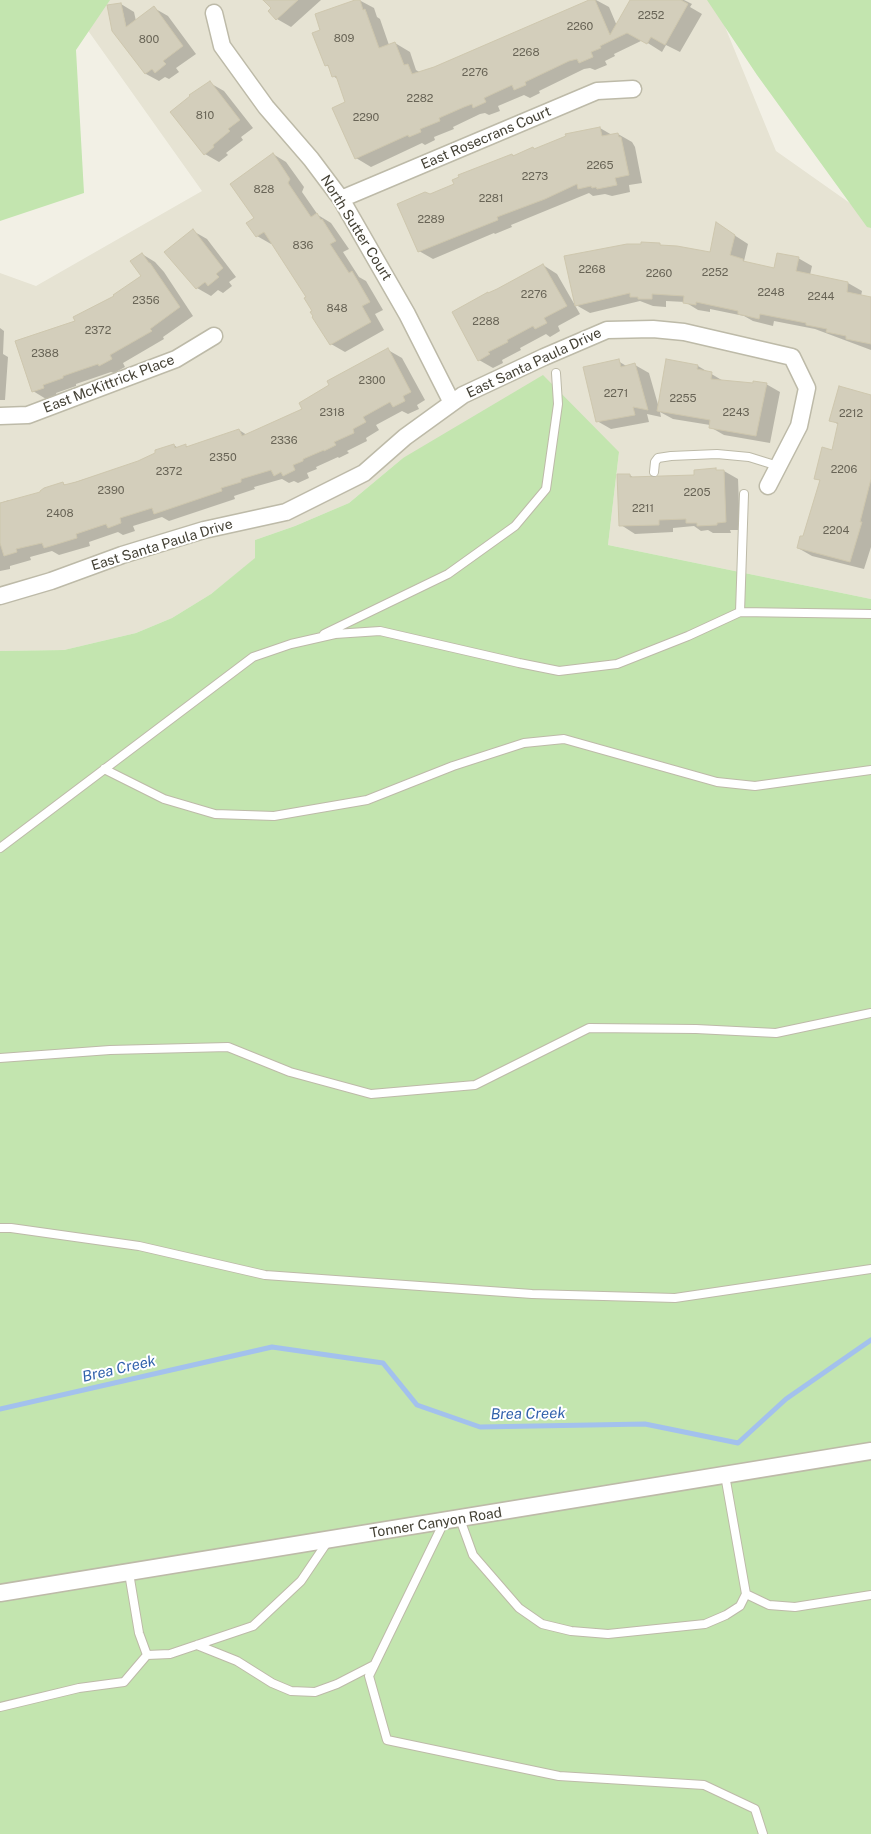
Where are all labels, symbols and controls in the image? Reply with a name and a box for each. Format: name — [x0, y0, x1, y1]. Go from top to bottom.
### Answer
house number: 2252 — [638, 9, 664, 23]
house number: 2260 — [567, 20, 593, 34]
house number: 809 — [334, 32, 354, 46]
house number: 800 — [139, 33, 159, 47]
house number: 2268 — [512, 46, 540, 60]
house number: 2276 — [462, 66, 488, 80]
house number: 2282 — [407, 92, 433, 106]
street label: East Rosecrans Court — [418, 103, 554, 173]
house number: 810 — [196, 109, 214, 123]
house number: 2290 — [353, 111, 379, 125]
house number: 2265 — [586, 159, 614, 173]
house number: 2273 — [522, 170, 548, 184]
street label: North Sutter Court — [317, 172, 395, 284]
house number: 828 — [254, 183, 274, 197]
house number: 2281 — [479, 192, 503, 206]
house number: 2289 — [417, 213, 445, 227]
house number: 836 — [293, 239, 313, 253]
house number: 2268 — [578, 263, 606, 277]
house number: 2252 — [702, 266, 728, 280]
house number: 2260 — [646, 267, 672, 281]
house number: 2248 — [757, 286, 785, 300]
house number: 2276 — [521, 288, 547, 302]
house number: 2244 — [808, 290, 834, 304]
house number: 2356 — [132, 294, 160, 308]
house number: 848 — [326, 302, 348, 316]
house number: 2288 — [472, 315, 500, 329]
house number: 2372 — [85, 324, 111, 338]
street label: East Santa Paula Drive — [464, 324, 604, 402]
house number: 2388 — [31, 347, 59, 361]
street label: East McKittrick Place — [41, 351, 177, 417]
house number: 2300 — [359, 374, 385, 388]
house number: 2271 — [604, 387, 628, 401]
house number: 2255 — [669, 392, 697, 406]
house number: 2318 — [319, 406, 345, 420]
house number: 2243 — [723, 406, 749, 420]
house number: 2212 — [839, 407, 863, 421]
house number: 2336 — [270, 434, 298, 448]
house number: 2350 — [209, 451, 237, 465]
house number: 2206 — [831, 463, 857, 477]
house number: 2372 — [156, 465, 182, 479]
house number: 2390 — [98, 484, 124, 498]
house number: 2205 — [684, 486, 710, 500]
house number: 2211 — [632, 502, 654, 516]
house number: 2408 — [46, 507, 74, 521]
street label: East Santa Paula Drive — [89, 515, 235, 575]
house number: 2204 — [823, 524, 849, 538]
water label: Brea Creek — [81, 1352, 157, 1386]
water label: Brea Creek — [490, 1404, 566, 1424]
street label: Tonner Canyon Road — [369, 1504, 503, 1542]

